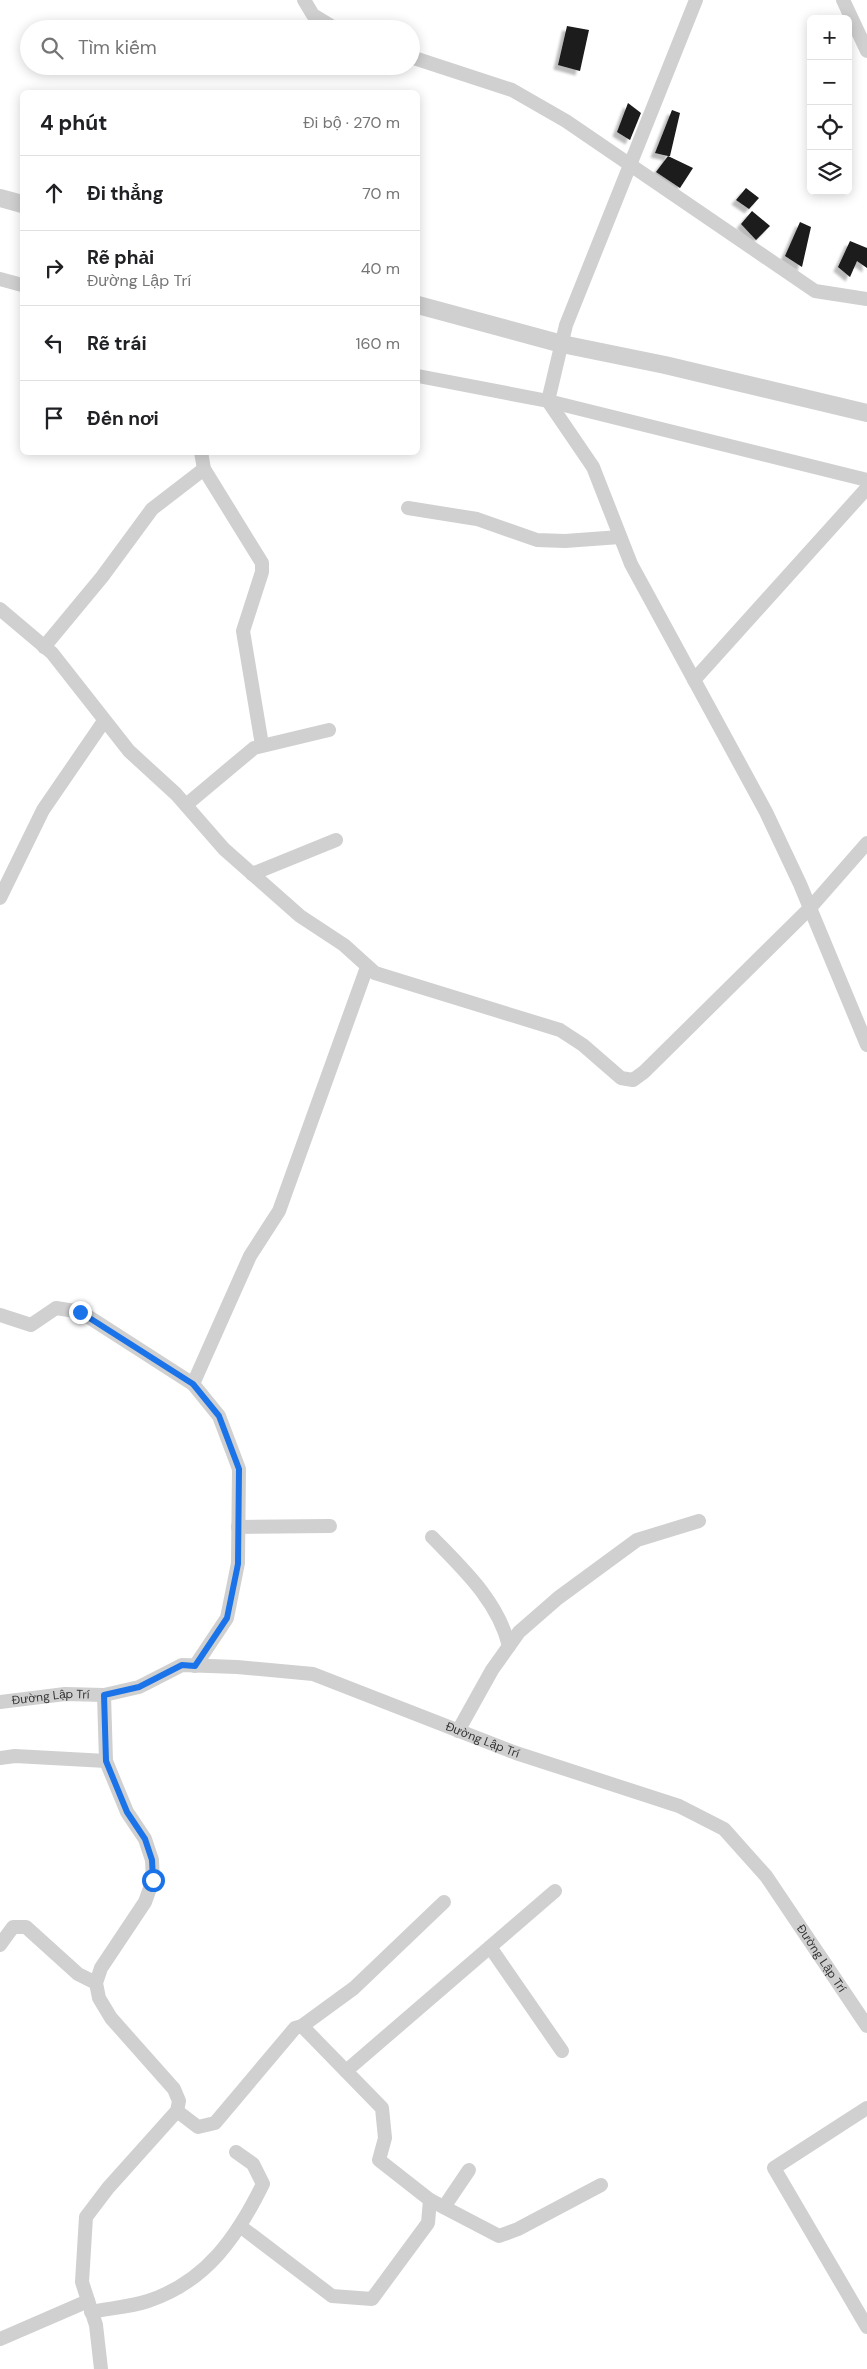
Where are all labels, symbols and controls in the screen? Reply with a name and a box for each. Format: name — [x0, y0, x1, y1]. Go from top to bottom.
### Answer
map controls — [807, 15, 852, 195]
button: + — [807, 15, 852, 60]
search box — [20, 20, 420, 75]
icon: search — [38, 34, 66, 62]
text: Tìm kiếm — [78, 35, 157, 60]
button: − — [807, 60, 852, 105]
button: locate — [807, 105, 852, 150]
text: 4 phút — [40, 109, 107, 137]
text: Đi bộ · 270 m — [303, 112, 400, 133]
button: layers — [807, 150, 852, 195]
icon: ahead — [40, 179, 68, 207]
text: Đi thẳng — [87, 181, 164, 206]
text: 70 m — [362, 183, 400, 204]
text: Rẽ phải — [87, 245, 154, 270]
icon: right — [40, 254, 68, 282]
text: 40 m — [361, 258, 400, 279]
text: Đường Lập Trí — [87, 270, 191, 291]
icon: left — [40, 329, 68, 357]
text: Rẽ trái — [87, 331, 147, 356]
text: 160 m — [356, 333, 400, 354]
icon: arrive — [40, 404, 68, 432]
text: Đến nơi — [87, 406, 159, 431]
route end — [69, 1301, 92, 1324]
street label: Đường Lập Trí — [11, 1686, 90, 1708]
street label: Đường Lập Trí — [443, 1718, 522, 1762]
route start — [142, 1869, 165, 1892]
street label: Đường Lập Trí — [793, 1921, 850, 1995]

